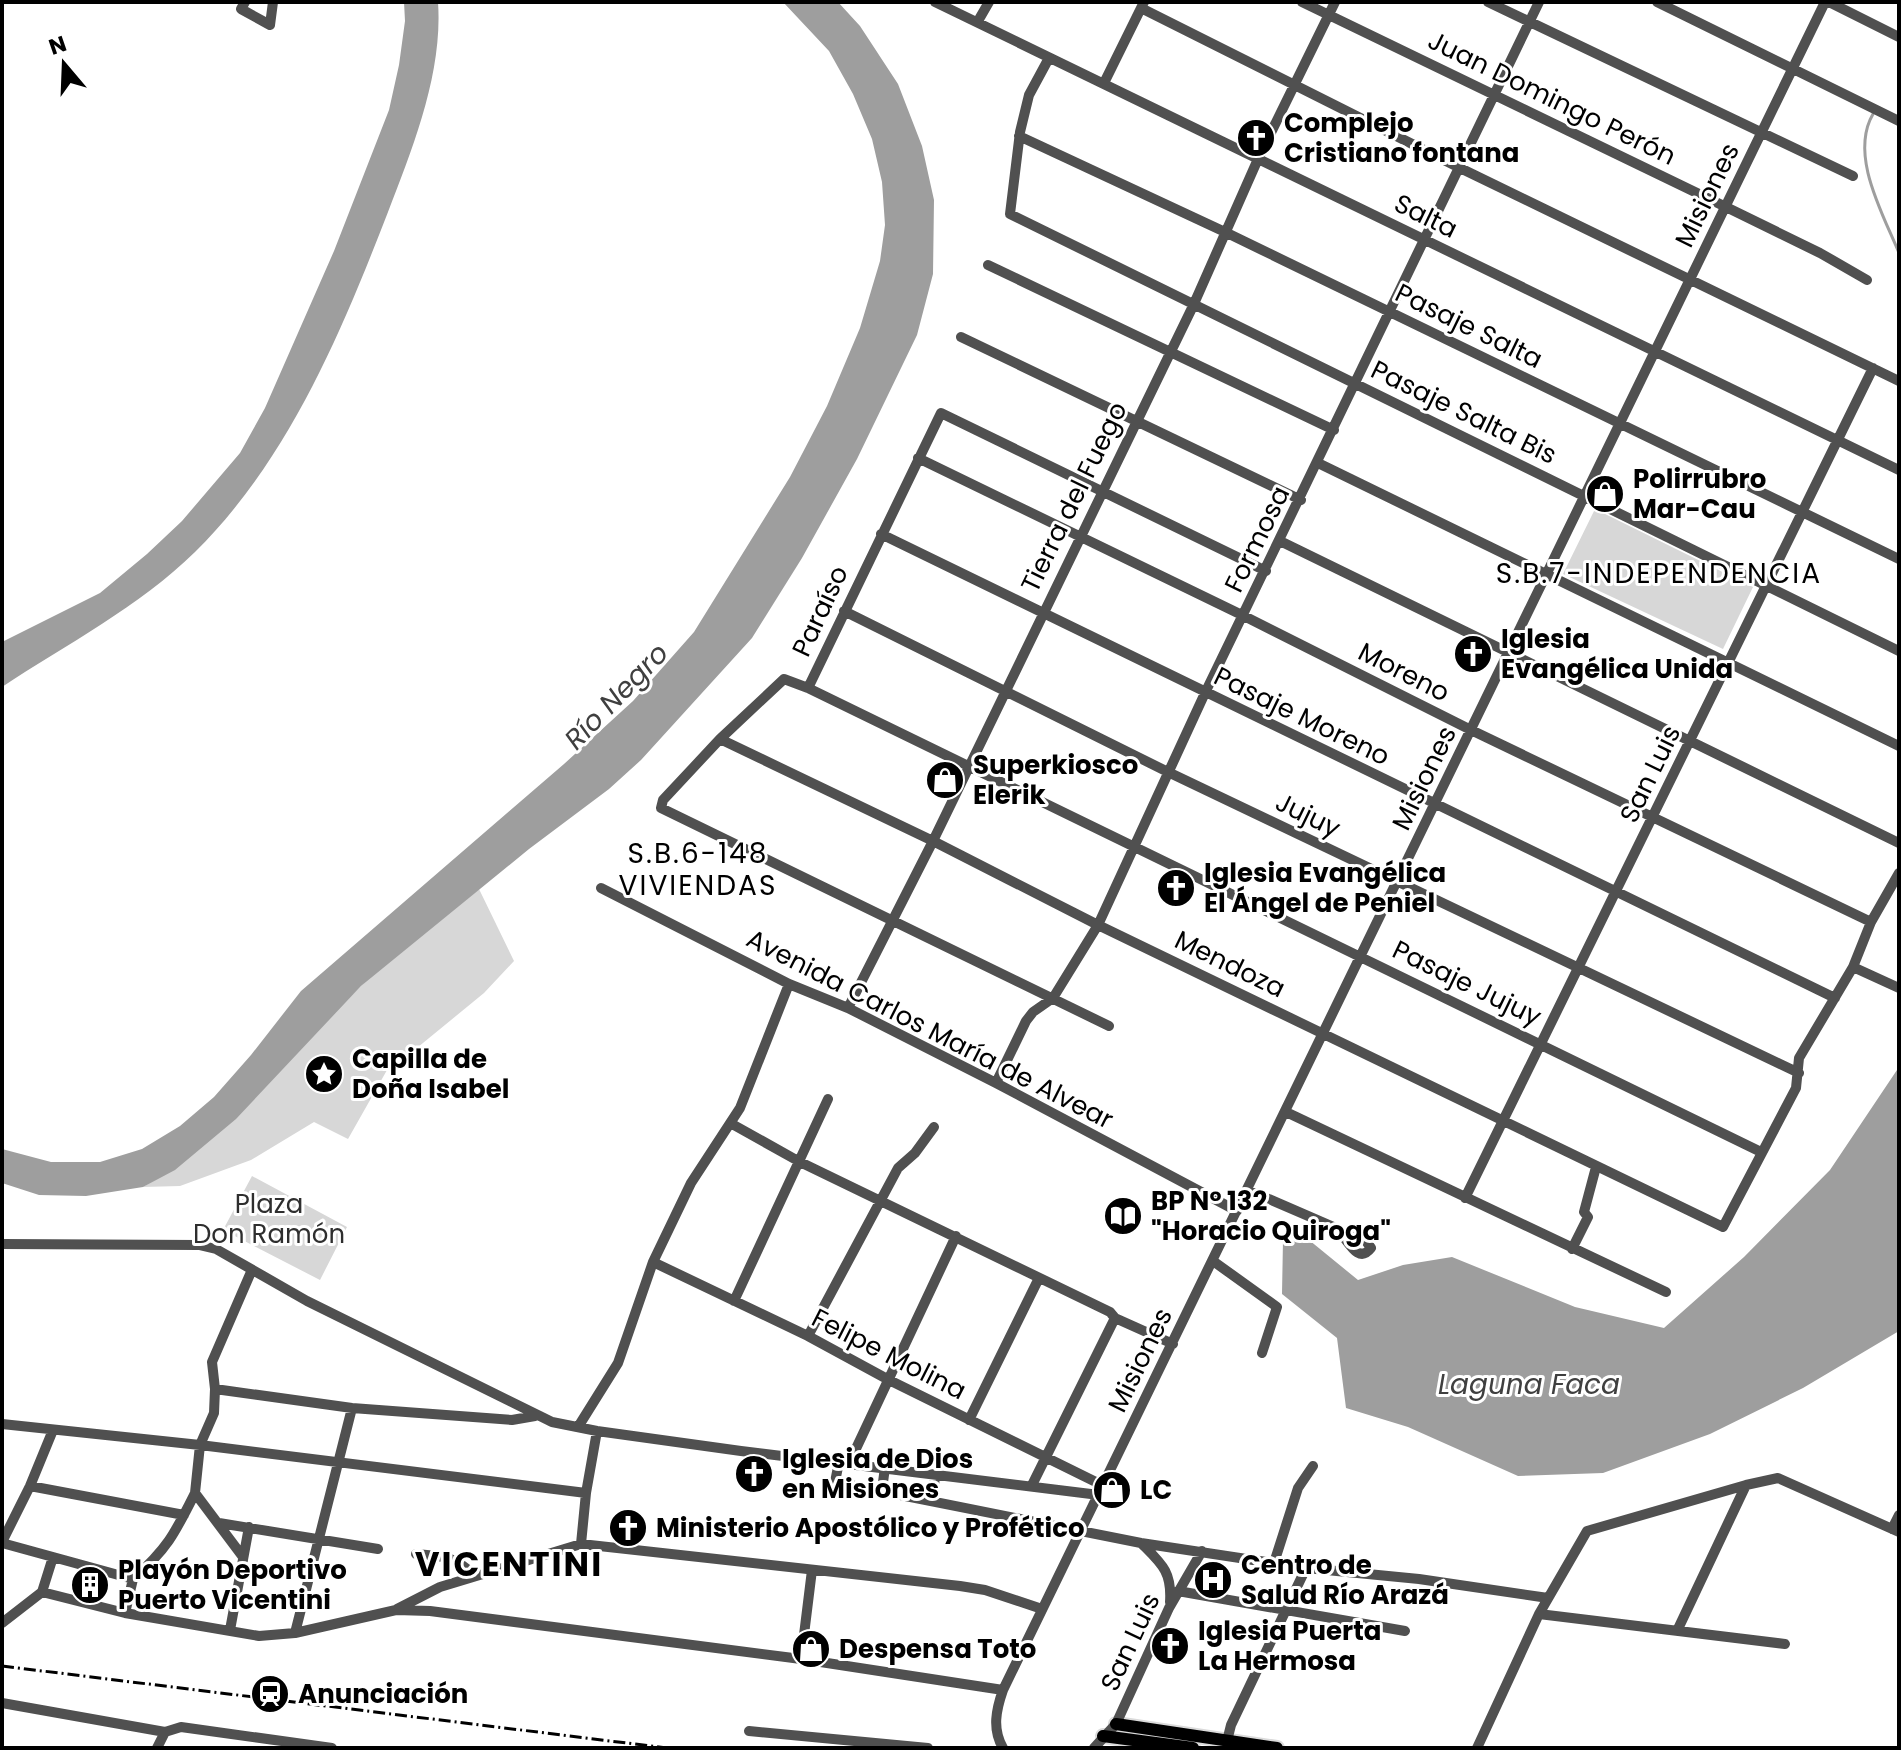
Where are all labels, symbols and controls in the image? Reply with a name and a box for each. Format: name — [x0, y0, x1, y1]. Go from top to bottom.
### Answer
street label: Juan Domingo Perón — [1422, 22, 1682, 174]
north arrow — [24, 24, 104, 104]
text: N — [45, 28, 71, 63]
place label: Complejo Cristiano fontana — [1284, 105, 1519, 171]
church icon: Complejo Cristiano fontana — [1235, 117, 1277, 159]
street label: Misiones — [1666, 137, 1748, 253]
street label: Salta — [1388, 185, 1464, 247]
street label: Pasaje Salta — [1389, 275, 1549, 377]
street label: Pasaje Salta Bis — [1365, 351, 1563, 473]
street label: Tierra del Fuego — [1012, 396, 1136, 598]
place label: Polirrubro Mar-Cau — [1633, 461, 1766, 527]
shop icon: Polirrubro Mar-Cau — [1584, 473, 1626, 515]
street label: Formosa — [1216, 480, 1298, 598]
district label: S.B.7-INDEPENDENCIA — [1496, 554, 1822, 593]
street label: Paraíso — [783, 560, 857, 662]
place label: Iglesia Evangélica Unida — [1501, 621, 1733, 687]
church icon: Iglesia Evangélica Unida — [1452, 633, 1494, 675]
water label: Río Negro — [556, 634, 677, 758]
street label: Moreno — [1352, 634, 1456, 710]
street label: Pasaje Moreno — [1208, 658, 1396, 774]
street label: San Luis — [1611, 719, 1689, 829]
street label: Misiones — [1383, 720, 1465, 836]
place label: Superkiosco Elerik — [973, 747, 1138, 813]
shop icon: Superkiosco Elerik — [924, 759, 966, 801]
street label: Jujuy — [1269, 784, 1347, 846]
district label: S.B.6-148 VIVIENDAS — [619, 834, 777, 905]
place label: Iglesia Evangélica El Ángel de Peniel — [1204, 855, 1446, 921]
church icon: Iglesia Evangélica El Ángel de Peniel — [1155, 867, 1197, 909]
street label: Avenida Carlos María de Alvear — [740, 920, 1120, 1138]
street label: Mendoza — [1169, 922, 1291, 1006]
street label: Pasaje Jujuy — [1387, 931, 1548, 1035]
place label: Capilla de Doña Isabel — [352, 1041, 509, 1107]
place icon: Capilla de Doña Isabel — [303, 1053, 345, 1095]
place label: BP N° 132 "Horacio Quiroga" — [1151, 1183, 1391, 1249]
park label: Plaza Don Ramón — [193, 1186, 345, 1252]
library icon: BP N° 132 "Horacio Quiroga" — [1102, 1195, 1144, 1237]
street label: Felipe Molina — [806, 1300, 972, 1408]
street label: Misiones — [1099, 1302, 1181, 1418]
water label: Laguna Faca — [1438, 1365, 1620, 1404]
place label: Iglesia de Dios en Misiones — [782, 1441, 973, 1507]
church icon: Iglesia de Dios en Misiones — [733, 1453, 775, 1495]
shop icon: LC — [1091, 1469, 1133, 1511]
place label: LC — [1140, 1472, 1172, 1508]
church icon: Ministerio Apostólico y Profético — [607, 1507, 649, 1549]
place label: Ministerio Apostólico y Profético — [656, 1510, 1085, 1546]
district label: VICENTINI — [415, 1540, 603, 1588]
place label: Centro de Salud Río Arazá — [1241, 1547, 1449, 1613]
place label: Playón Deportivo Puerto Vicentini — [118, 1552, 347, 1618]
hospital icon: Centro de Salud Río Arazá — [1192, 1559, 1234, 1601]
building icon: Playón Deportivo Puerto Vicentini — [69, 1564, 111, 1606]
street label: San Luis — [1092, 1587, 1168, 1697]
place label: Iglesia Puerta La Hermosa — [1198, 1613, 1381, 1679]
church icon: Iglesia Puerta La Hermosa — [1149, 1625, 1191, 1667]
shop icon: Despensa Toto — [790, 1628, 832, 1670]
place label: Despensa Toto — [839, 1631, 1036, 1667]
station icon: Anunciación — [249, 1673, 291, 1715]
place label: Anunciación — [298, 1676, 468, 1712]

